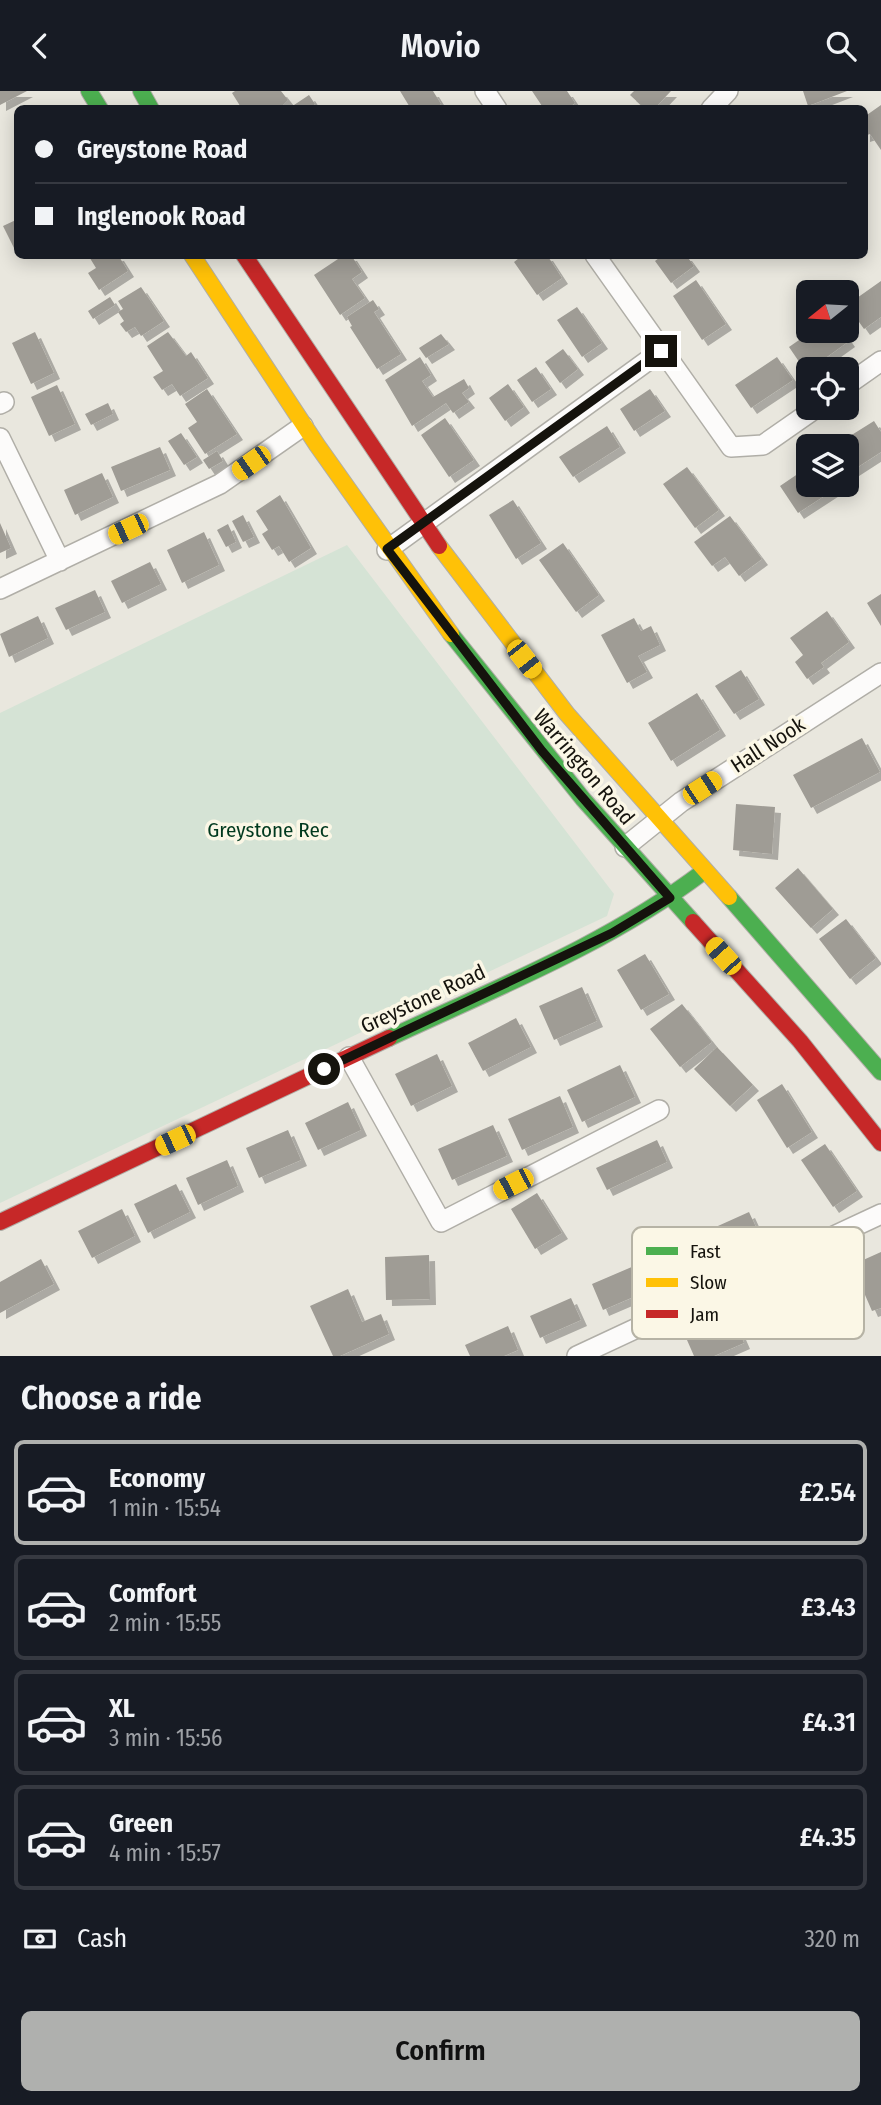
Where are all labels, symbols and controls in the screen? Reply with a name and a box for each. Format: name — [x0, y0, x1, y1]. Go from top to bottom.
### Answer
icon: back — [21, 27, 59, 65]
text: Movio — [400, 27, 481, 65]
icon: search — [822, 27, 860, 65]
text: Greystone Road — [77, 134, 247, 165]
text: Inglenook Road — [77, 201, 246, 232]
north arrow — [796, 280, 859, 343]
map controls — [796, 280, 859, 497]
route end — [645, 335, 677, 367]
button: locate — [796, 357, 859, 420]
button: layers — [796, 434, 859, 497]
car — [228, 442, 275, 484]
car — [105, 511, 152, 547]
car — [503, 636, 546, 682]
street label: Warrington Road — [528, 704, 640, 830]
street label: Hall Nook — [726, 711, 810, 779]
car — [679, 768, 726, 808]
park label: Greystone Rec — [207, 817, 329, 843]
car — [702, 933, 745, 979]
street label: Greystone Road — [356, 959, 490, 1039]
route start — [308, 1053, 340, 1085]
car — [152, 1122, 199, 1158]
car — [490, 1165, 537, 1203]
legend — [632, 1227, 864, 1339]
text: Fast — [690, 1240, 721, 1263]
text: Slow — [690, 1271, 727, 1294]
text: Jam — [690, 1303, 719, 1326]
text: Choose a ride — [21, 1379, 202, 1417]
icon: car — [25, 1461, 88, 1524]
text: Economy — [109, 1463, 205, 1494]
text: £2.54 — [800, 1477, 856, 1508]
text: 1 min · 15:54 — [109, 1494, 221, 1522]
icon: car — [25, 1576, 88, 1639]
text: Comfort — [109, 1578, 197, 1609]
text: £3.43 — [801, 1592, 856, 1623]
text: 2 min · 15:55 — [109, 1609, 221, 1637]
icon: car — [25, 1691, 88, 1754]
text: XL — [109, 1693, 135, 1724]
text: £4.31 — [802, 1707, 856, 1738]
text: 3 min · 15:56 — [109, 1724, 223, 1752]
icon: car — [25, 1806, 88, 1869]
text: Green — [109, 1808, 173, 1839]
text: £4.35 — [800, 1822, 856, 1853]
text: 4 min · 15:57 — [109, 1839, 221, 1867]
icon: cash — [21, 1920, 59, 1958]
text: Cash — [77, 1923, 127, 1954]
text: 320 m — [805, 1925, 860, 1953]
button: Confirm — [21, 2011, 860, 2091]

